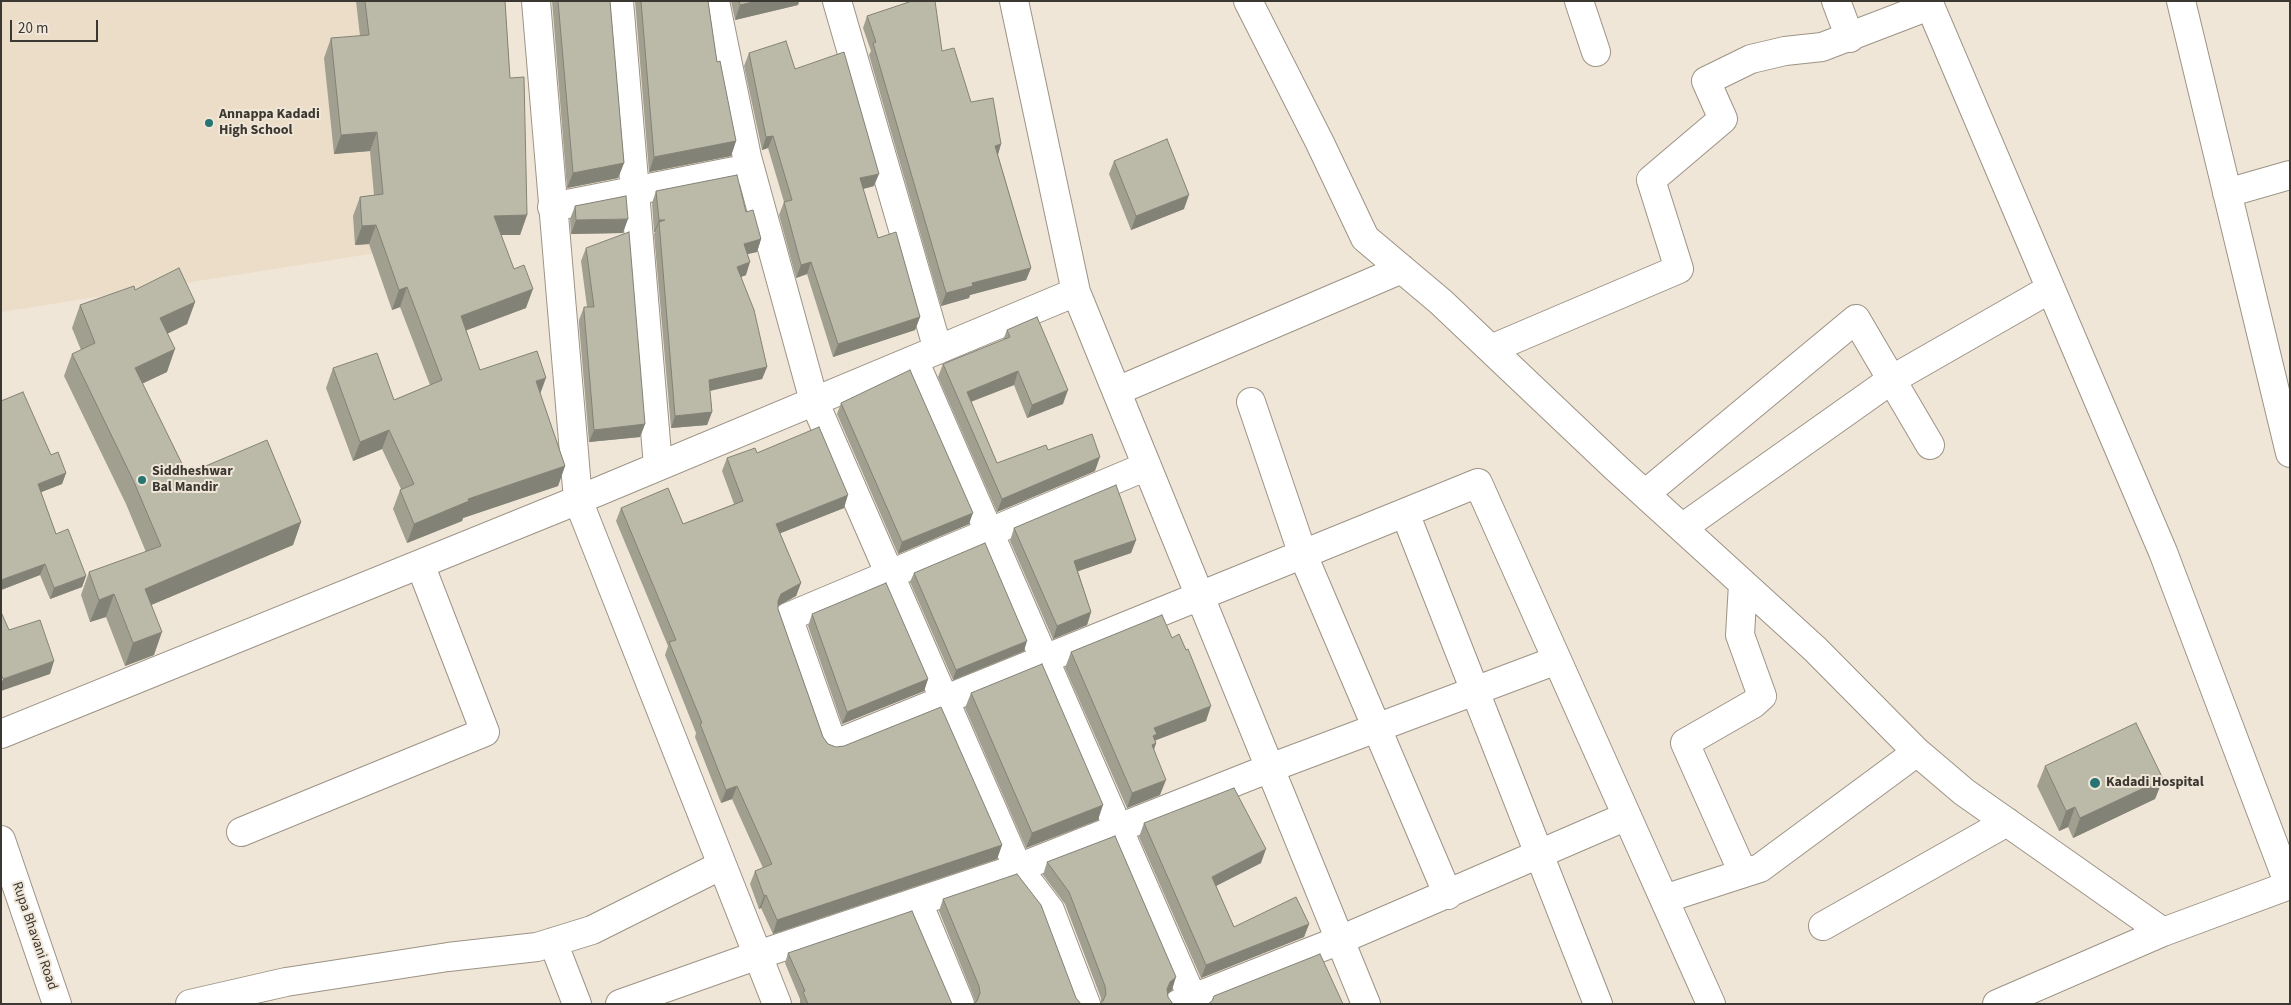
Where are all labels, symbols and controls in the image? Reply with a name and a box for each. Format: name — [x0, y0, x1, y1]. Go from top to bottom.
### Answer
scale bar — [12, 10, 100, 42]
text: 20 m — [18, 18, 48, 39]
place label: Annappa Kadadi High School — [219, 107, 320, 140]
marker: Annappa Kadadi High School — [203, 117, 215, 129]
place label: Siddheshwar Bal Mandir — [152, 464, 233, 497]
marker: Siddheshwar Bal Mandir — [136, 474, 148, 486]
place label: Kadadi Hospital — [2106, 775, 2204, 791]
marker: Kadadi Hospital — [2088, 776, 2102, 790]
street label: Rupa Bhavani Road — [8, 880, 60, 992]

